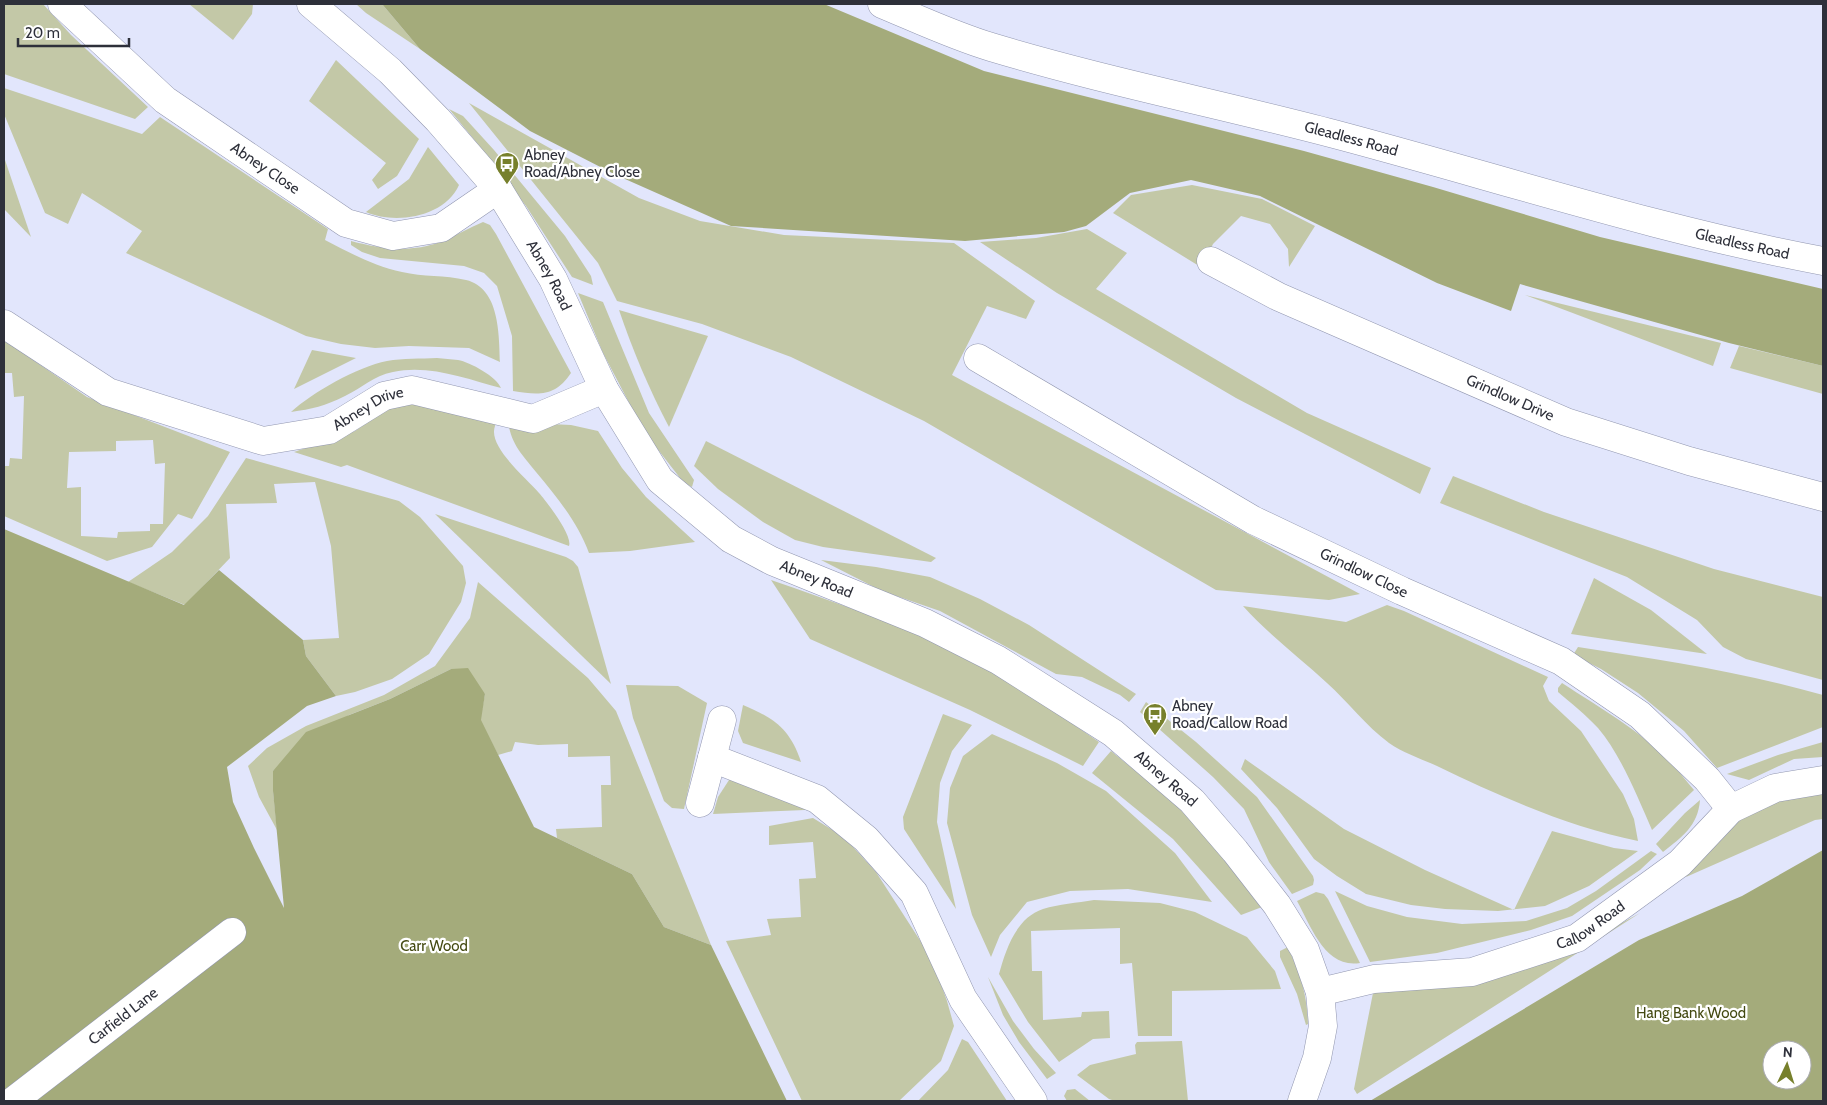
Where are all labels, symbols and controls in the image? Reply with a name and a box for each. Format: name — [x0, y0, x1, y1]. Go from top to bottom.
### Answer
scale bar — [18, 15, 129, 47]
text: 20 m — [25, 24, 60, 42]
street label: Gleadless Road — [1303, 118, 1400, 160]
street label: Abney Close — [227, 138, 303, 198]
place label: Abney Road/Abney Close — [524, 146, 640, 181]
bus stop icon: Abney Road/Abney Close — [494, 151, 520, 185]
street label: Gleadless Road — [1693, 224, 1791, 263]
street label: Abney Road — [523, 237, 575, 313]
street label: Grindlow Drive — [1463, 371, 1557, 425]
street label: Abney Drive — [330, 383, 405, 434]
street label: Grindlow Close — [1317, 544, 1411, 602]
street label: Abney Road — [777, 556, 856, 602]
place label: Abney Road/Callow Road — [1172, 697, 1288, 732]
bus stop icon: Abney Road/Callow Road — [1142, 702, 1168, 736]
street label: Abney Road — [1131, 747, 1201, 811]
street label: Callow Road — [1554, 897, 1628, 953]
park label: Carr Wood — [400, 937, 468, 955]
street label: Carfield Lane — [85, 983, 162, 1049]
park label: Hang Bank Wood — [1636, 1004, 1746, 1022]
north arrow — [1762, 1040, 1812, 1090]
text: N — [1782, 1043, 1793, 1061]

